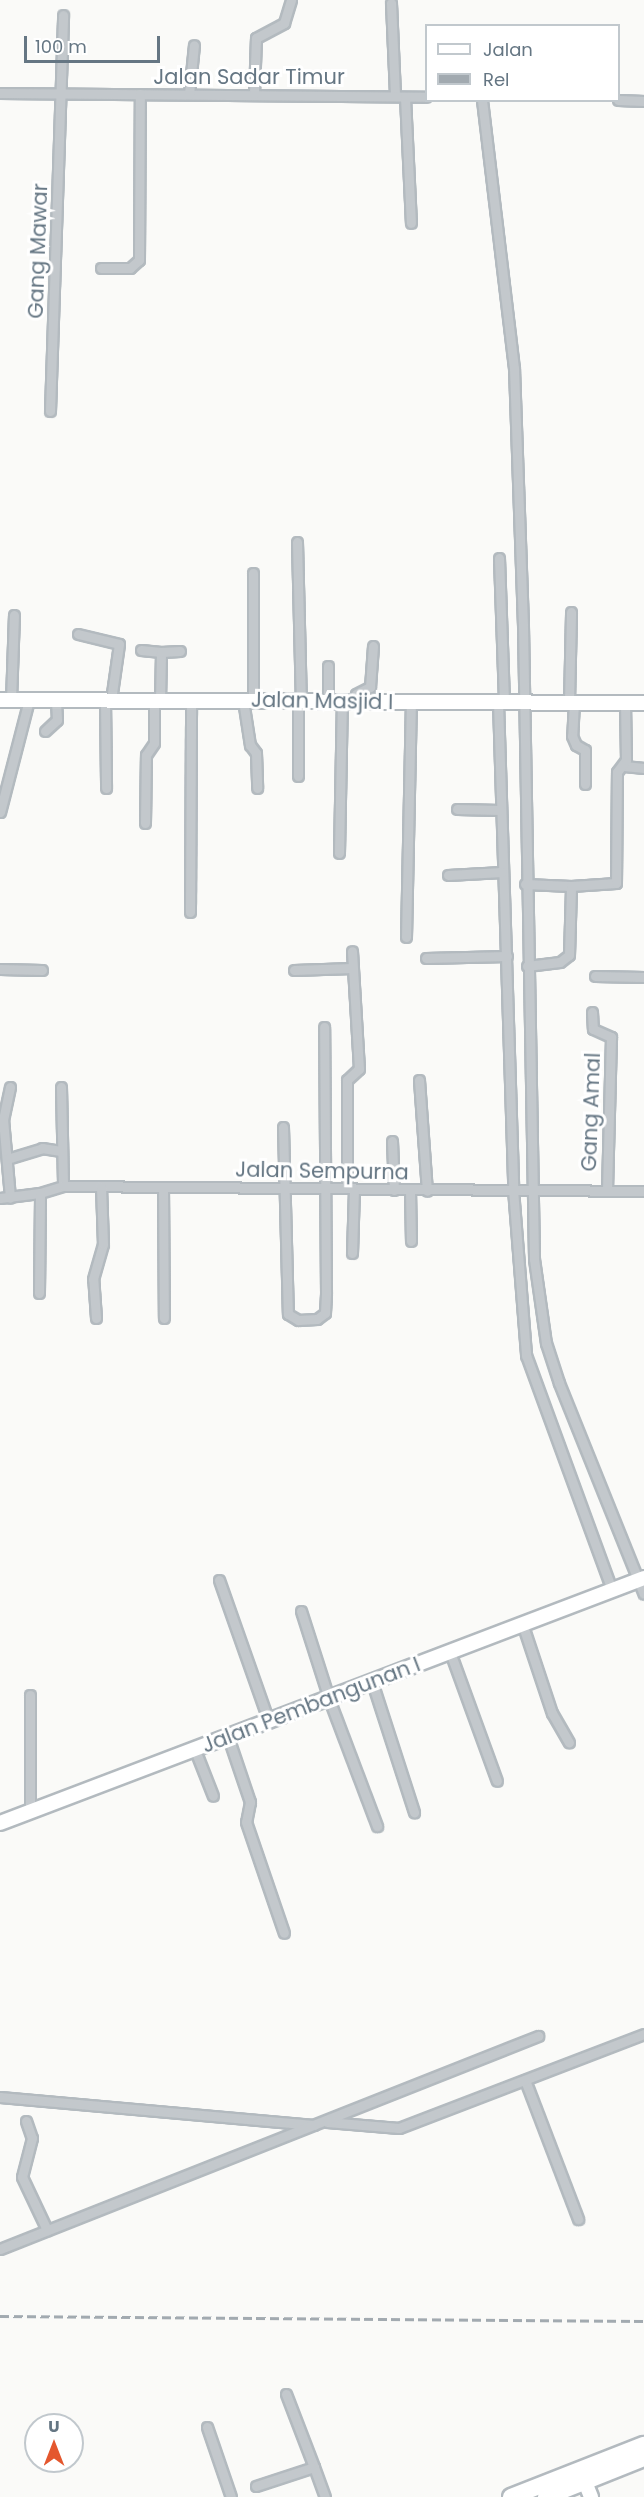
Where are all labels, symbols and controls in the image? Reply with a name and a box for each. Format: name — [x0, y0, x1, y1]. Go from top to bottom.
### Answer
scale bar — [27, 24, 164, 62]
legend — [425, 24, 620, 102]
text: 100 m — [35, 34, 87, 59]
text: Jalan — [483, 37, 533, 62]
street label: Jalan Sadar Timur — [153, 64, 345, 90]
text: Rel — [483, 67, 510, 92]
street label: Gang Mawar — [23, 183, 53, 319]
street label: Jalan Masjid I — [251, 687, 393, 715]
street label: Gang Amal — [576, 1052, 606, 1172]
street label: Jalan Sempurna — [235, 1157, 409, 1185]
street label: Jalan Pembangunan I — [198, 1652, 424, 1758]
north arrow — [24, 2413, 84, 2473]
text: U — [48, 2415, 60, 2438]

